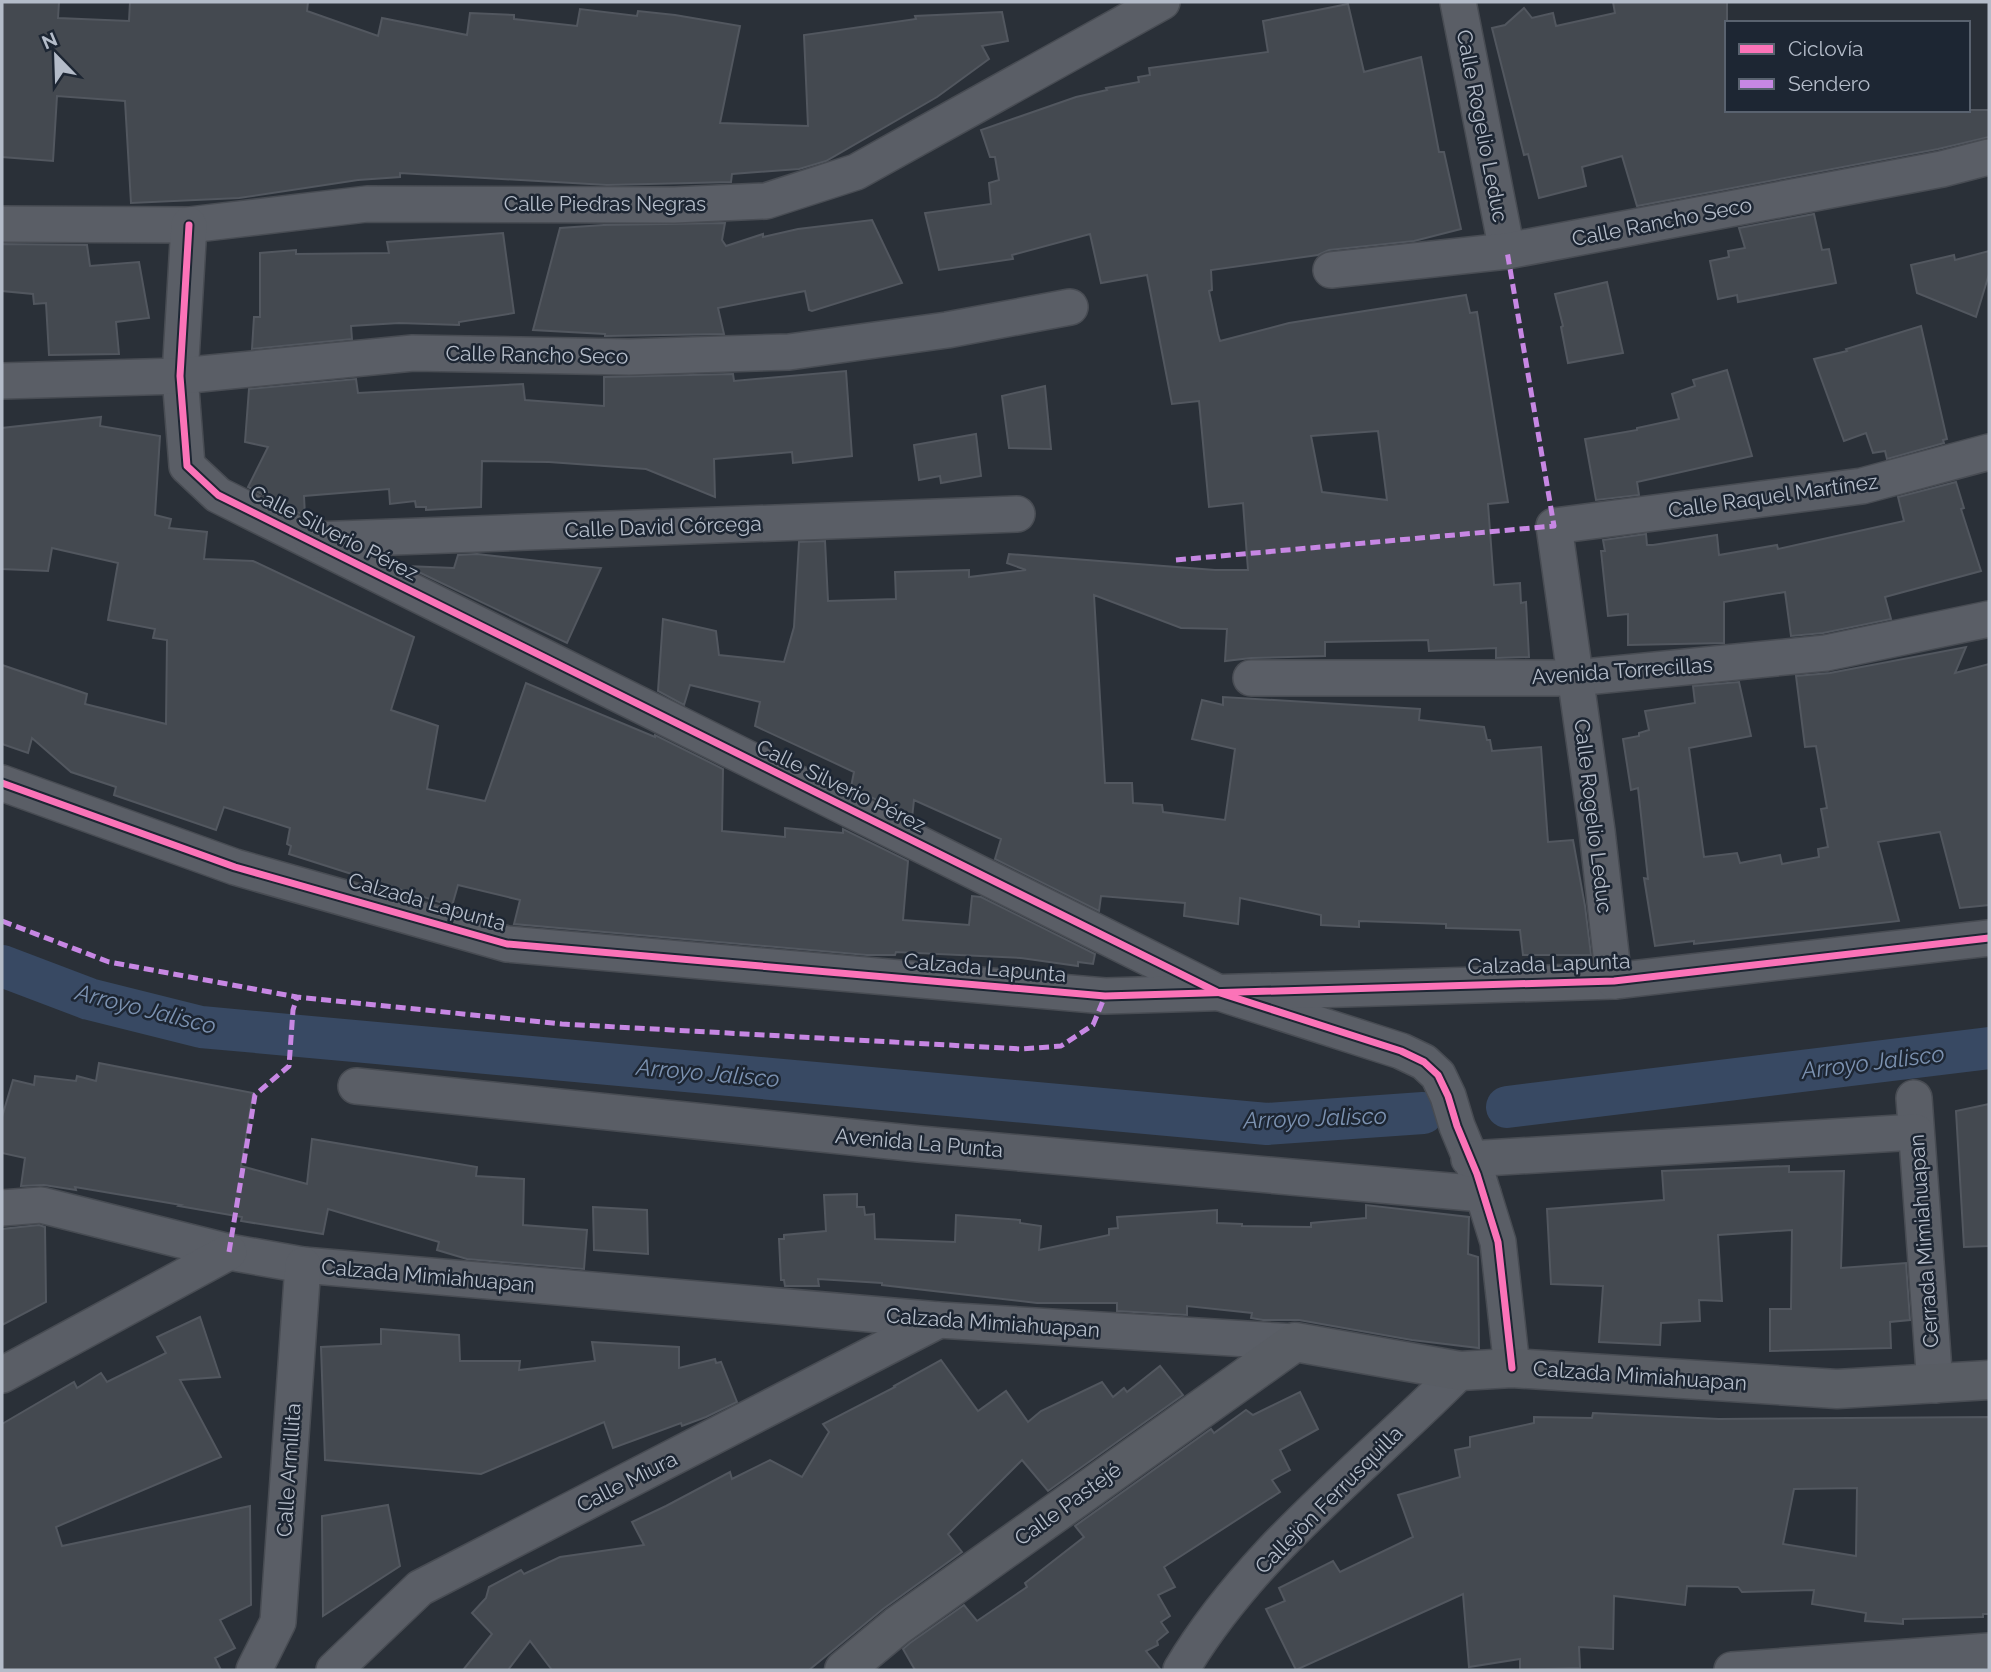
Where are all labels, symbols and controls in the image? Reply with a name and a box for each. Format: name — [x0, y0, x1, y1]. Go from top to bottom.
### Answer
north arrow — [21, 21, 91, 91]
legend — [1725, 21, 1970, 112]
text: N — [38, 27, 60, 53]
street label: Calle Rogelio Leduc — [1452, 27, 1513, 224]
text: Ciclovía — [1788, 36, 1864, 61]
text: Sendero — [1788, 71, 1870, 96]
street label: Calle Piedras Negras — [504, 191, 706, 216]
street label: Calle Rancho Seco — [1570, 192, 1754, 251]
street label: Calle Rancho Seco — [445, 340, 629, 369]
street label: Calle Raquel Martínez — [1666, 468, 1879, 523]
street label: Calle Silverio Pérez — [246, 479, 422, 586]
street label: Calle David Córcega — [564, 511, 762, 542]
street label: Avenida Torrecillas — [1531, 652, 1713, 689]
street label: Calle Rogelio Leduc — [1569, 717, 1618, 915]
street label: Calle Silverio Pérez — [752, 734, 930, 837]
street label: Calzada Lapunta — [345, 867, 509, 936]
street label: Calzada Lapunta — [903, 948, 1067, 987]
street label: Calzada Lapunta — [1467, 948, 1631, 979]
water label: Arroyo Jalisco — [71, 978, 219, 1039]
water label: Arroyo Jalisco — [1798, 1039, 1946, 1084]
water label: Arroyo Jalisco — [633, 1053, 781, 1092]
water label: Arroyo Jalisco — [1241, 1101, 1387, 1134]
street label: Avenida La Punta — [834, 1123, 1004, 1162]
street label: Cerrada Mimiahuapan — [1904, 1133, 1943, 1349]
street label: Calzada Mimiahuapan — [320, 1254, 536, 1297]
street label: Calzada Mimiahuapan — [885, 1303, 1101, 1342]
street label: Calzada Mimiahuapan — [1532, 1356, 1748, 1395]
street label: Calle Armillita — [271, 1402, 306, 1538]
street label: Callejòn Ferrusquilla — [1250, 1421, 1408, 1579]
street label: Calle Miura — [572, 1446, 681, 1517]
street label: Calle Pastejé — [1010, 1457, 1126, 1551]

